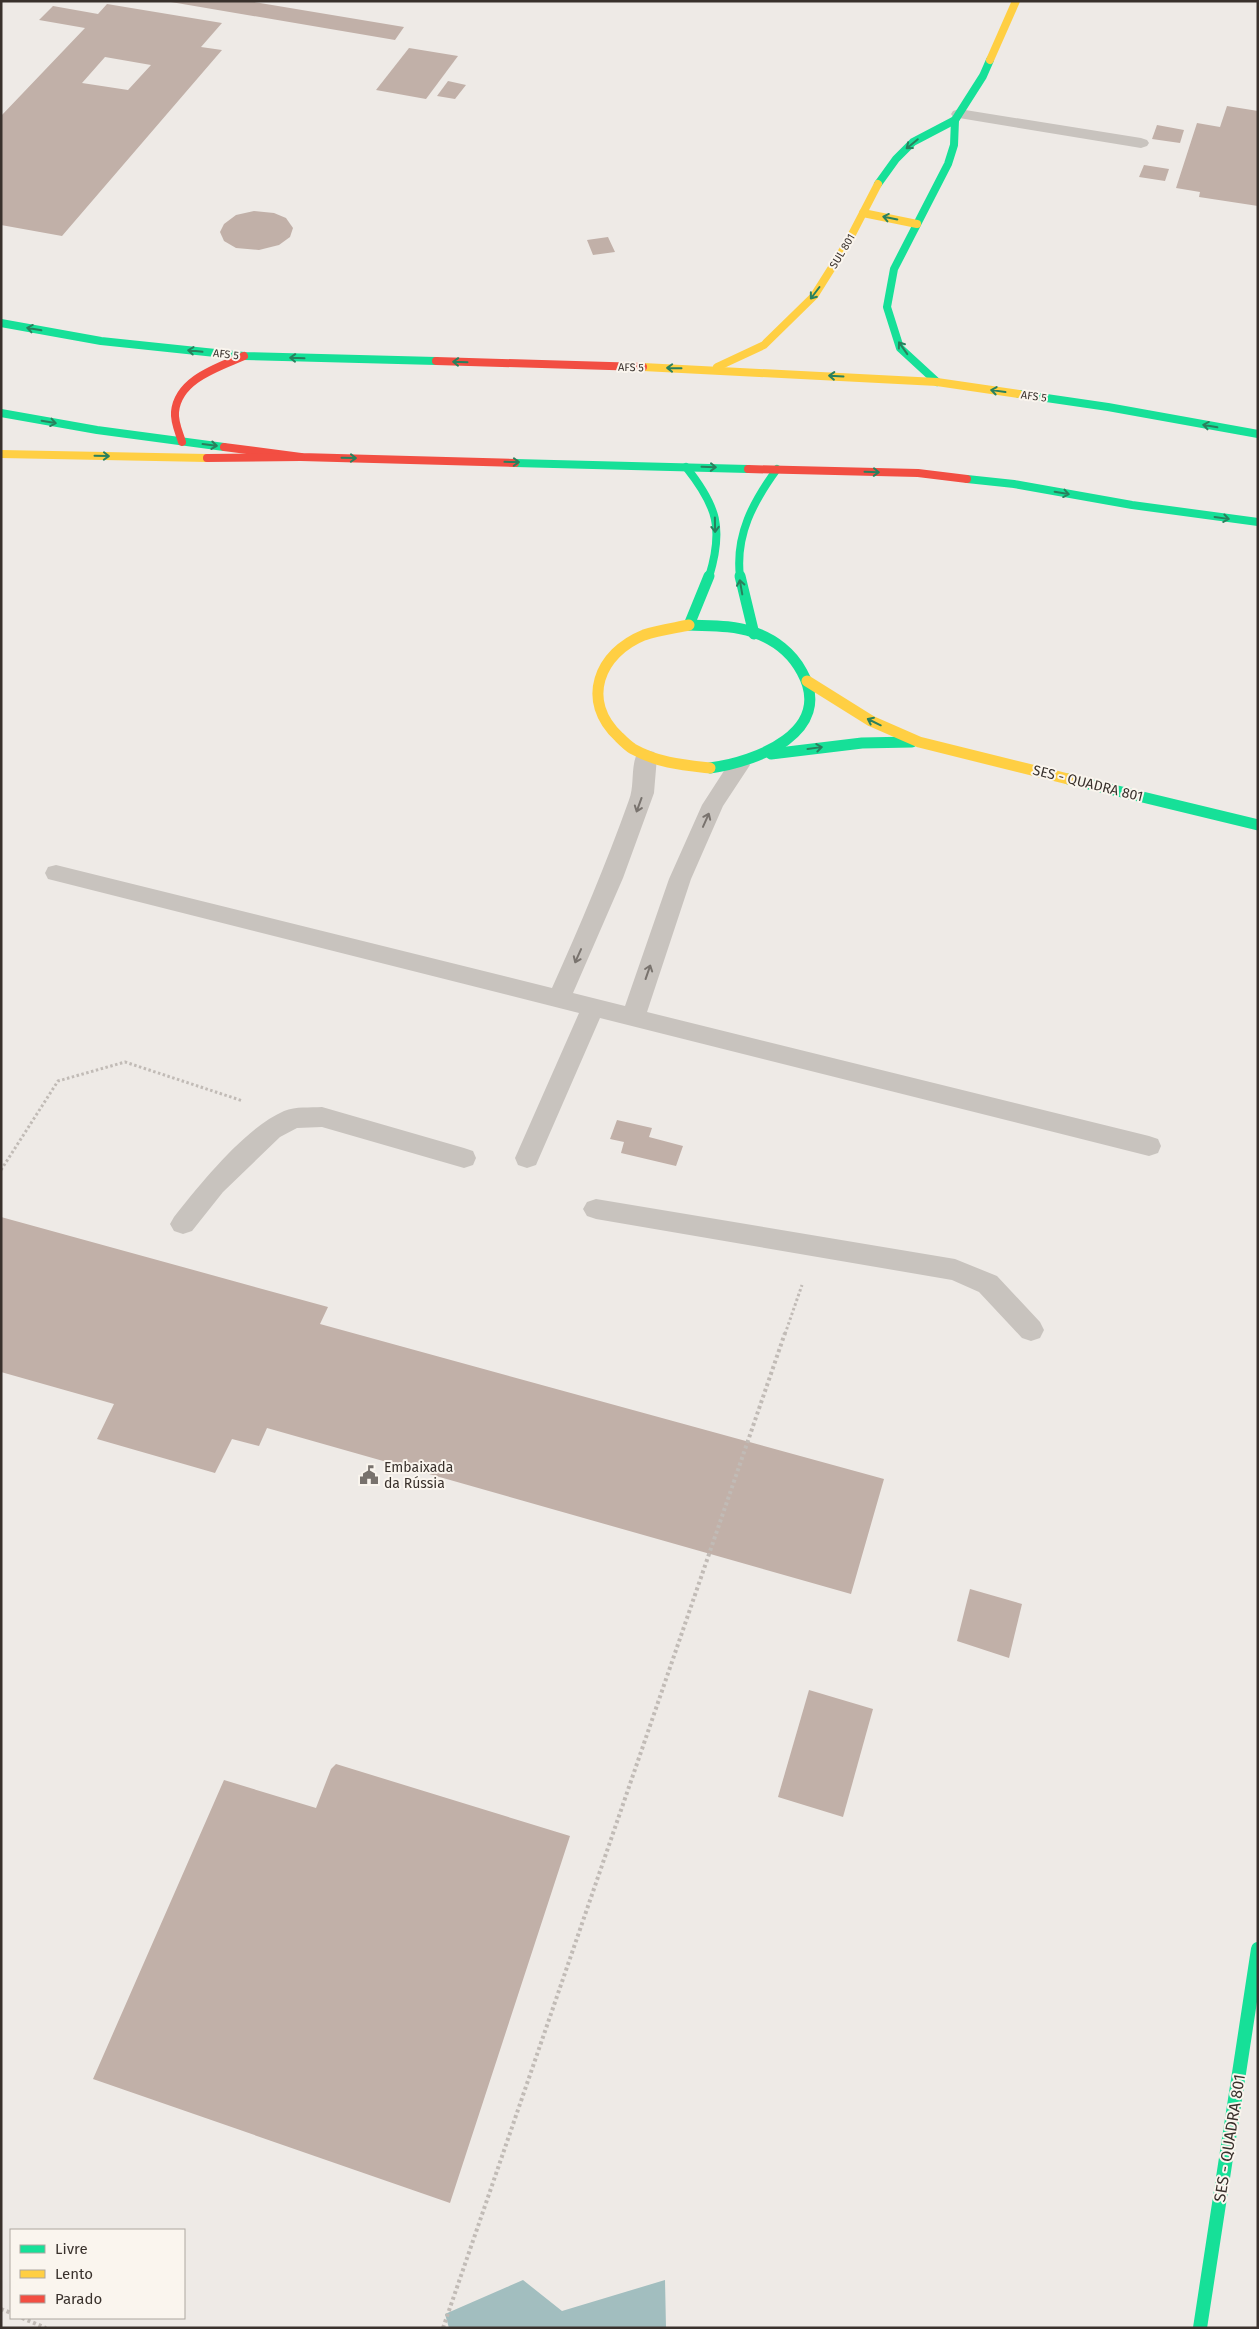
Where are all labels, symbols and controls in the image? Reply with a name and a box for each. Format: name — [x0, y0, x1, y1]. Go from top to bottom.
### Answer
one-way arrow — [906, 138, 919, 149]
one-way arrow — [883, 213, 899, 222]
street label: SUL 801 — [827, 231, 858, 271]
one-way arrow — [810, 286, 820, 300]
one-way arrow — [27, 323, 43, 333]
one-way arrow — [898, 341, 908, 355]
one-way arrow — [188, 346, 204, 356]
street label: AFS 5 — [212, 347, 240, 362]
one-way arrow — [289, 353, 306, 363]
one-way arrow — [452, 358, 468, 367]
street label: AFS 5 — [618, 361, 645, 374]
one-way arrow — [666, 363, 682, 372]
one-way arrow — [828, 372, 844, 381]
one-way arrow — [990, 386, 1006, 396]
street label: AFS 5 — [1020, 388, 1048, 405]
one-way arrow — [41, 418, 57, 428]
one-way arrow — [1202, 420, 1218, 430]
one-way arrow — [202, 440, 218, 450]
one-way arrow — [94, 451, 110, 461]
one-way arrow — [341, 453, 357, 463]
one-way arrow — [504, 457, 520, 467]
one-way arrow — [701, 463, 717, 472]
one-way arrow — [863, 467, 879, 477]
one-way arrow — [1054, 488, 1070, 498]
one-way arrow — [1214, 513, 1230, 523]
one-way arrow — [710, 516, 720, 532]
one-way arrow — [736, 579, 746, 595]
one-way arrow — [867, 716, 882, 726]
one-way arrow — [806, 743, 822, 753]
street label: SES - QUADRA 801 — [1031, 762, 1145, 805]
one-way arrow — [633, 797, 643, 813]
one-way arrow — [702, 813, 712, 828]
one-way arrow — [573, 948, 583, 963]
one-way arrow — [644, 964, 653, 980]
place label: Embaixada da Rússia — [384, 1459, 453, 1492]
public building icon: Embaixada da Rússia — [358, 1464, 380, 1486]
street label: SES - QUADRA 801 — [1210, 2073, 1249, 2203]
legend — [10, 2229, 185, 2319]
text: Livre — [55, 2240, 88, 2258]
text: Lento — [55, 2265, 93, 2283]
text: Parado — [55, 2290, 102, 2308]

